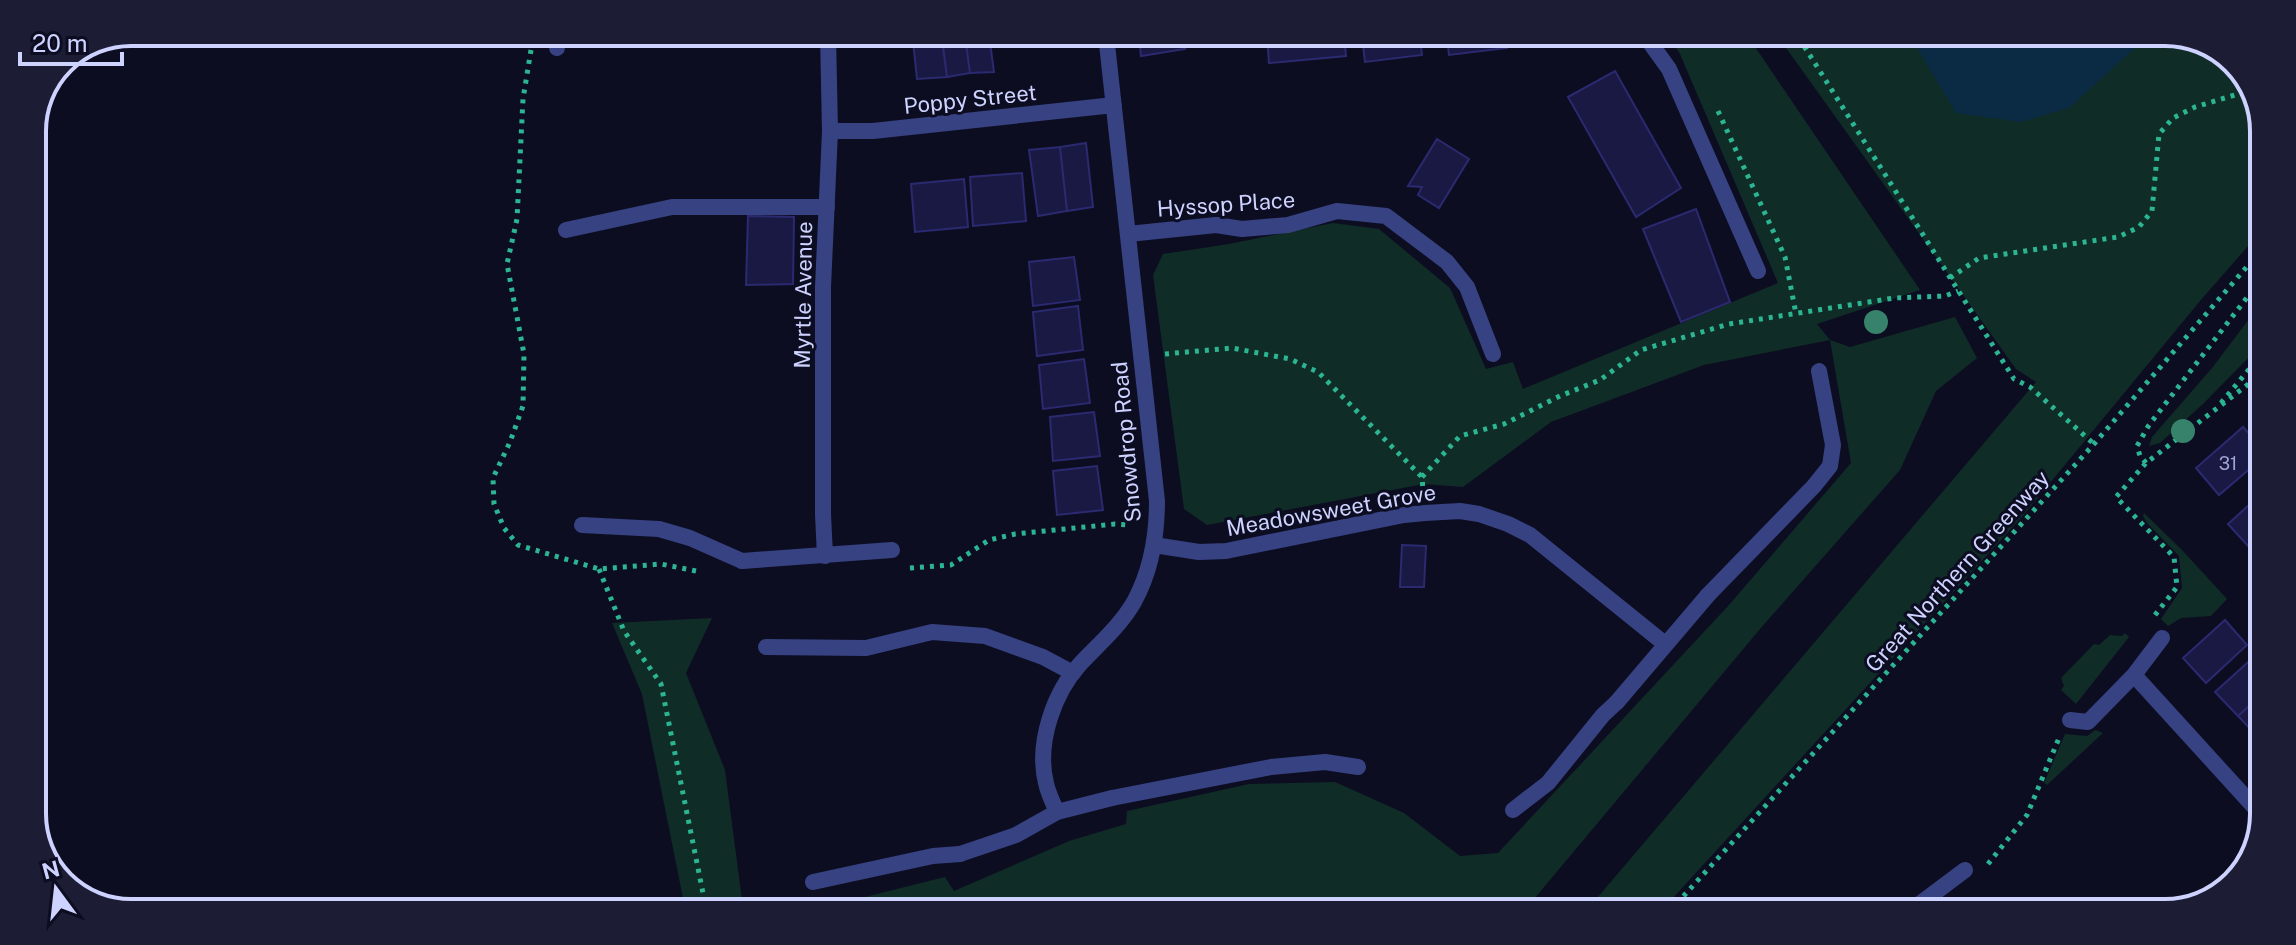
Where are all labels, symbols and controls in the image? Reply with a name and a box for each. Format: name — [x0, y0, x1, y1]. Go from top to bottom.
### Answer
scale bar — [20, 16, 122, 66]
text: 20 m — [32, 29, 88, 57]
street label: Poppy Street — [902, 79, 1038, 119]
street label: Hyssop Place — [1156, 186, 1296, 222]
street label: Myrtle Avenue — [789, 221, 817, 369]
street label: Snowdrop Road — [1106, 361, 1146, 523]
house number: 31 — [2219, 453, 2237, 474]
street label: Great Northern Greenway — [1860, 465, 2055, 677]
street label: Meadowsweet Grove — [1224, 479, 1438, 541]
north arrow — [16, 849, 96, 929]
text: N — [39, 855, 63, 884]

